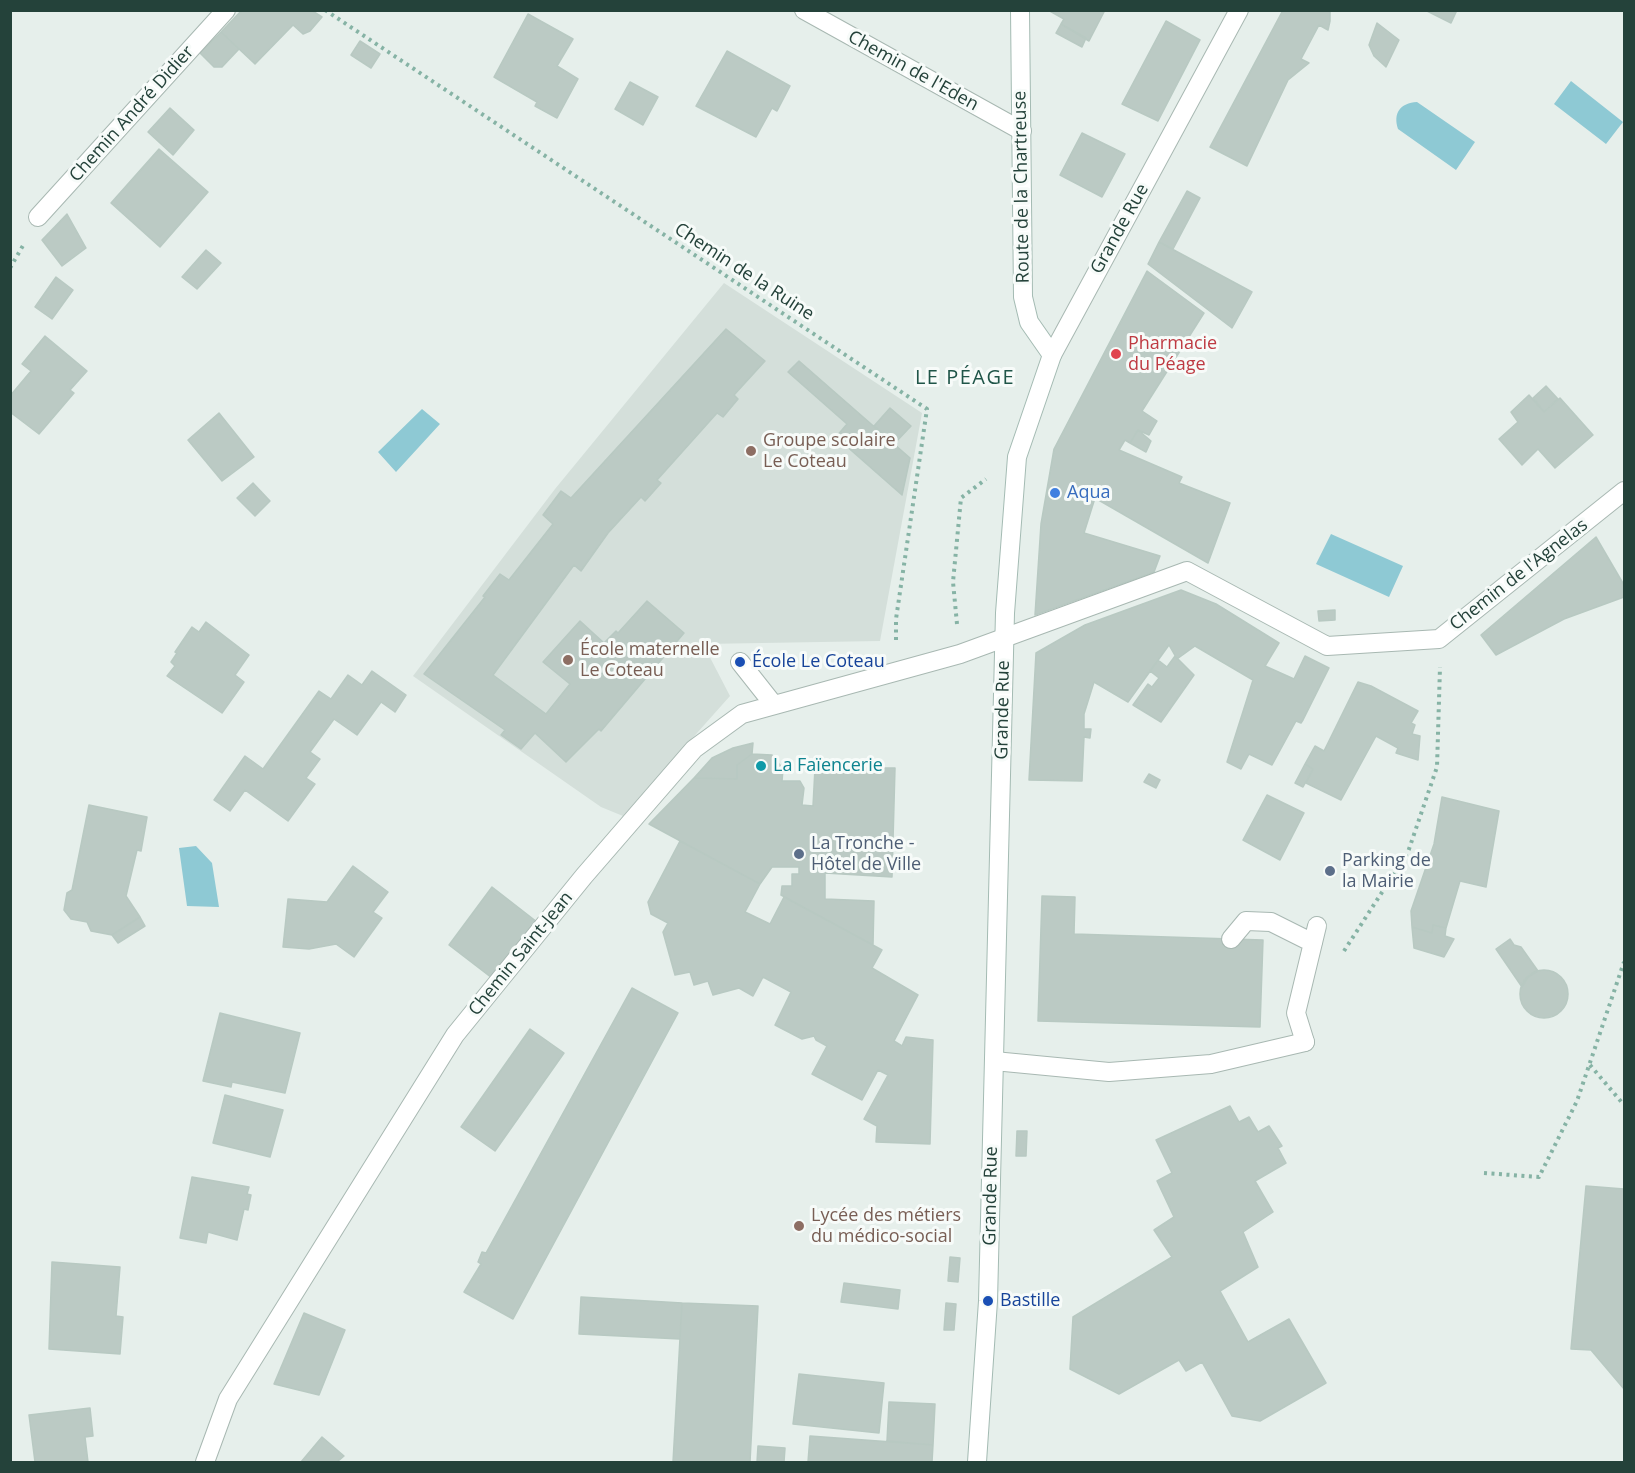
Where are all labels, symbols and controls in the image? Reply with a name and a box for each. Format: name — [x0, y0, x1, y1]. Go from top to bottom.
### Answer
street label: Chemin de l'Eden — [844, 26, 982, 116]
street label: Chemin André Didier — [65, 42, 199, 186]
street label: Route de la Chartreuse — [1010, 91, 1034, 283]
street label: Grande Rue — [1086, 180, 1154, 278]
street label: Chemin de la Ruine — [670, 219, 818, 325]
place label: Pharmacie du Péage — [1128, 333, 1217, 376]
marker: Pharmacie du Péage — [1109, 347, 1123, 361]
district label: LE PÉAGE — [915, 366, 1015, 390]
place label: Groupe scolaire Le Coteau — [763, 430, 896, 472]
marker: Groupe scolaire Le Coteau — [744, 444, 758, 458]
place label: Aqua — [1067, 482, 1110, 504]
marker: Aqua — [1048, 486, 1062, 500]
street label: Chemin de l'Agnelas — [1446, 514, 1592, 636]
place label: École maternelle Le Coteau — [580, 639, 720, 682]
place label: École Le Coteau — [752, 651, 885, 673]
marker: École maternelle Le Coteau — [561, 653, 575, 667]
marker: École Le Coteau — [733, 655, 747, 669]
street label: Grande Rue — [991, 660, 1015, 760]
place label: La Faïencerie — [773, 755, 883, 777]
marker: La Faïencerie — [754, 759, 768, 773]
place label: La Tronche - Hôtel de Ville — [811, 833, 921, 876]
marker: La Tronche - Hôtel de Ville — [792, 847, 806, 861]
place label: Parking de la Mairie — [1342, 850, 1431, 892]
marker: Parking de la Mairie — [1323, 864, 1337, 878]
street label: Chemin Saint-Jean — [464, 888, 578, 1020]
street label: Grande Rue — [979, 1146, 1003, 1246]
place label: Lycée des métiers du médico-social — [811, 1205, 961, 1248]
marker: Lycée des métiers du médico-social — [792, 1219, 806, 1233]
place label: Bastille — [1000, 1290, 1060, 1312]
marker: Bastille — [981, 1294, 995, 1308]

